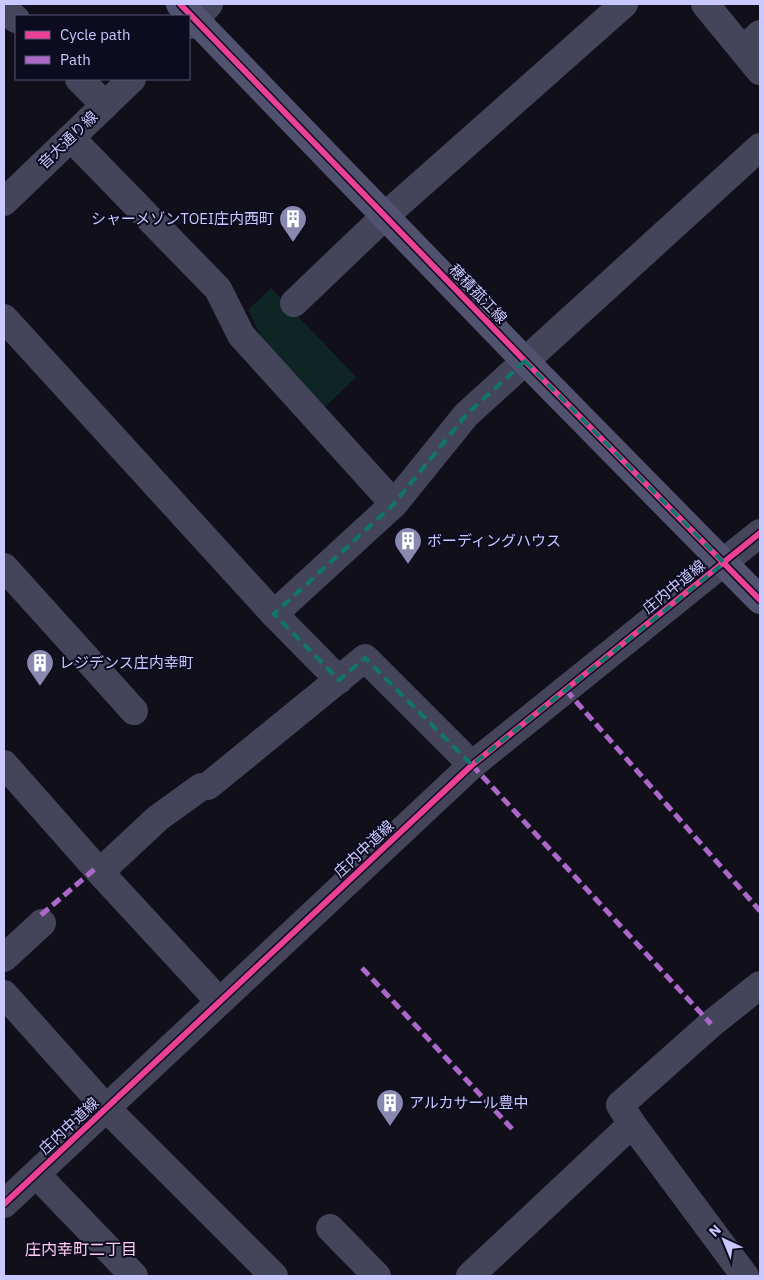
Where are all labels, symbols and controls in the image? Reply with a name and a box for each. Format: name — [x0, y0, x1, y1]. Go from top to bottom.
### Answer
legend — [15, 15, 190, 80]
text: Cycle path — [60, 25, 131, 44]
text: Path — [60, 50, 91, 69]
street label: 音大通り線 — [34, 107, 101, 173]
building icon: シャーメゾンTOEI庄内西町 — [278, 204, 308, 243]
place label: シャーメゾンTOEI庄内西町 — [91, 209, 274, 228]
street label: 穂積菰江線 — [445, 260, 511, 327]
building icon: ボーディングハウス — [393, 526, 423, 565]
place label: ボーディングハウス — [427, 531, 561, 550]
street label: 庄内中道線 — [639, 556, 709, 618]
building icon: レジデンス庄内幸町 — [25, 648, 55, 687]
place label: レジデンス庄内幸町 — [59, 653, 194, 672]
street label: 庄内中道線 — [330, 816, 398, 881]
building icon: アルカサール豊中 — [375, 1088, 405, 1127]
street label: 庄内中道線 — [35, 1093, 103, 1158]
place label: アルカサール豊中 — [409, 1093, 528, 1112]
north arrow — [699, 1215, 749, 1265]
text: N — [705, 1221, 725, 1241]
district label: 庄内幸町二丁目 — [25, 1239, 137, 1259]

